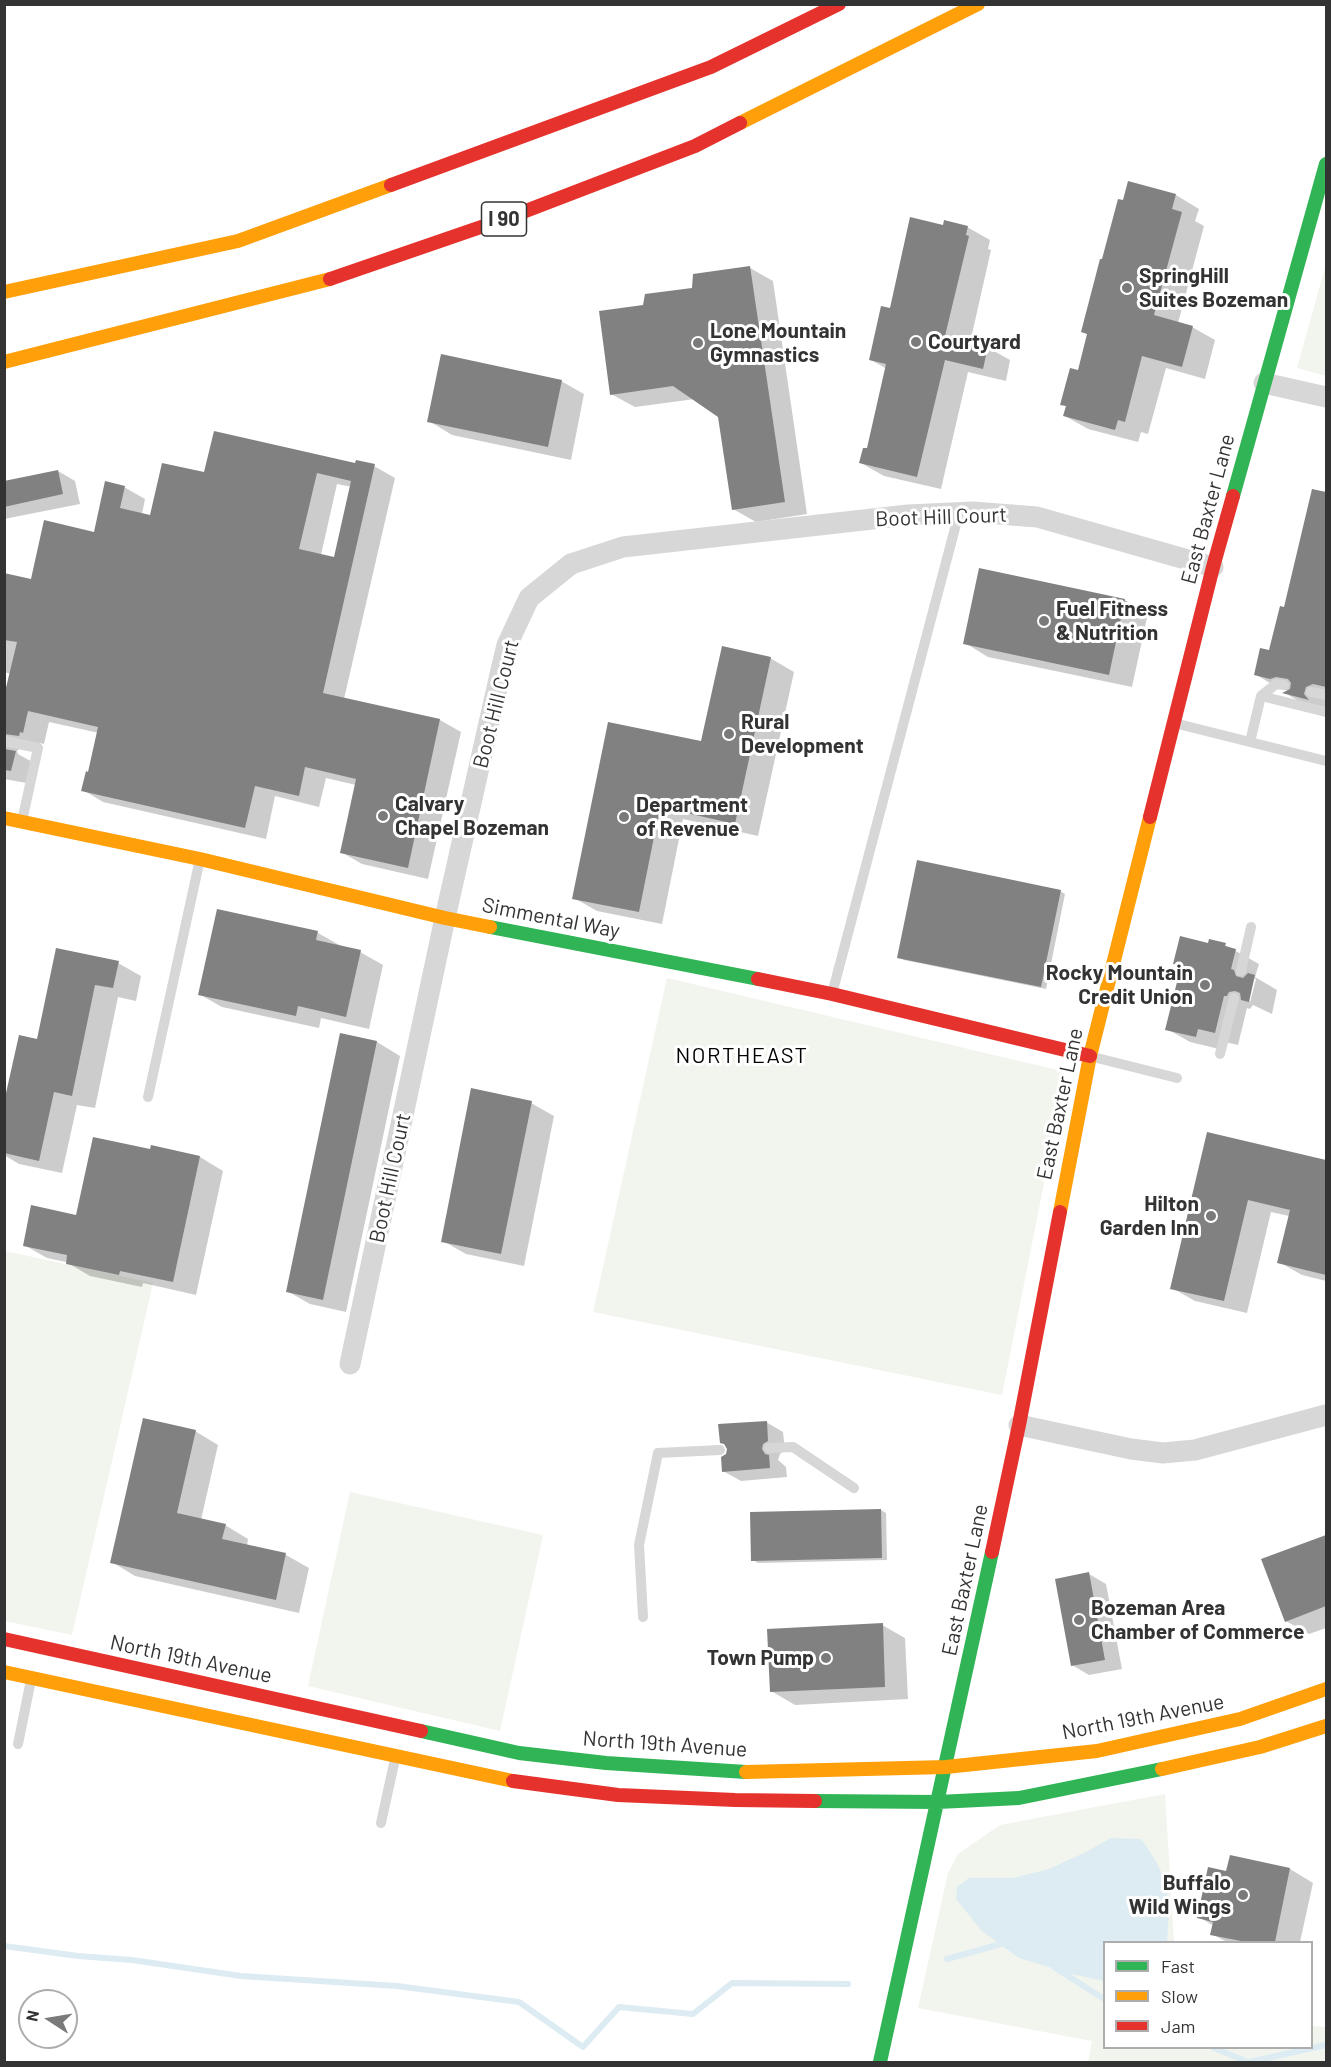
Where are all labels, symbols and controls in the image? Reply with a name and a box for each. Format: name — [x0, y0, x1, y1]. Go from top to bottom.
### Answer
road number: I 90 — [482, 202, 526, 236]
place label: SpringHill Suites Bozeman — [1139, 263, 1288, 313]
marker: SpringHill Suites Bozeman — [1120, 281, 1134, 295]
place label: Lone Mountain Gymnastics — [710, 318, 846, 368]
place label: Courtyard — [928, 329, 1021, 355]
marker: Courtyard — [909, 335, 923, 349]
marker: Lone Mountain Gymnastics — [691, 336, 705, 350]
street label: East Baxter Lane — [1176, 431, 1240, 587]
street label: Boot Hill Court — [875, 502, 1007, 532]
place label: Fuel Fitness & Nutrition — [1056, 596, 1168, 646]
marker: Fuel Fitness & Nutrition — [1037, 614, 1051, 628]
street label: Boot Hill Court — [468, 637, 524, 771]
place label: Rural Development — [741, 709, 864, 759]
marker: Rural Development — [722, 727, 736, 741]
place label: Calvary Chapel Bozeman — [395, 791, 549, 841]
place label: Department of Revenue — [636, 792, 748, 842]
marker: Calvary Chapel Bozeman — [376, 809, 390, 823]
marker: Department of Revenue — [617, 810, 631, 824]
street label: Simmental Way — [480, 892, 622, 944]
place label: Rocky Mountain Credit Union — [1046, 960, 1193, 1010]
marker: Rocky Mountain Credit Union — [1198, 978, 1212, 992]
street label: East Baxter Lane — [1032, 1026, 1088, 1182]
district label: NORTHEAST — [675, 1043, 809, 1069]
street label: Boot Hill Court — [364, 1111, 416, 1245]
place label: Hilton Garden Inn — [1100, 1191, 1199, 1241]
marker: Hilton Garden Inn — [1204, 1209, 1218, 1223]
street label: East Baxter Lane — [937, 1502, 993, 1658]
place label: Bozeman Area Chamber of Commerce — [1091, 1595, 1304, 1645]
marker: Bozeman Area Chamber of Commerce — [1072, 1613, 1086, 1627]
street label: North 19th Avenue — [108, 1630, 274, 1688]
place label: Town Pump — [707, 1645, 814, 1671]
marker: Town Pump — [819, 1651, 833, 1665]
street label: North 19th Avenue — [1060, 1689, 1226, 1745]
street label: North 19th Avenue — [582, 1726, 748, 1762]
place label: Buffalo Wild Wings — [1129, 1870, 1231, 1920]
marker: Buffalo Wild Wings — [1236, 1888, 1250, 1902]
legend — [1103, 1941, 1313, 2049]
text: Fast — [1161, 1955, 1195, 1977]
text: Slow — [1161, 1985, 1198, 2007]
north arrow — [18, 1989, 78, 2049]
text: N — [21, 2008, 42, 2023]
text: Jam — [1161, 2015, 1195, 2037]

